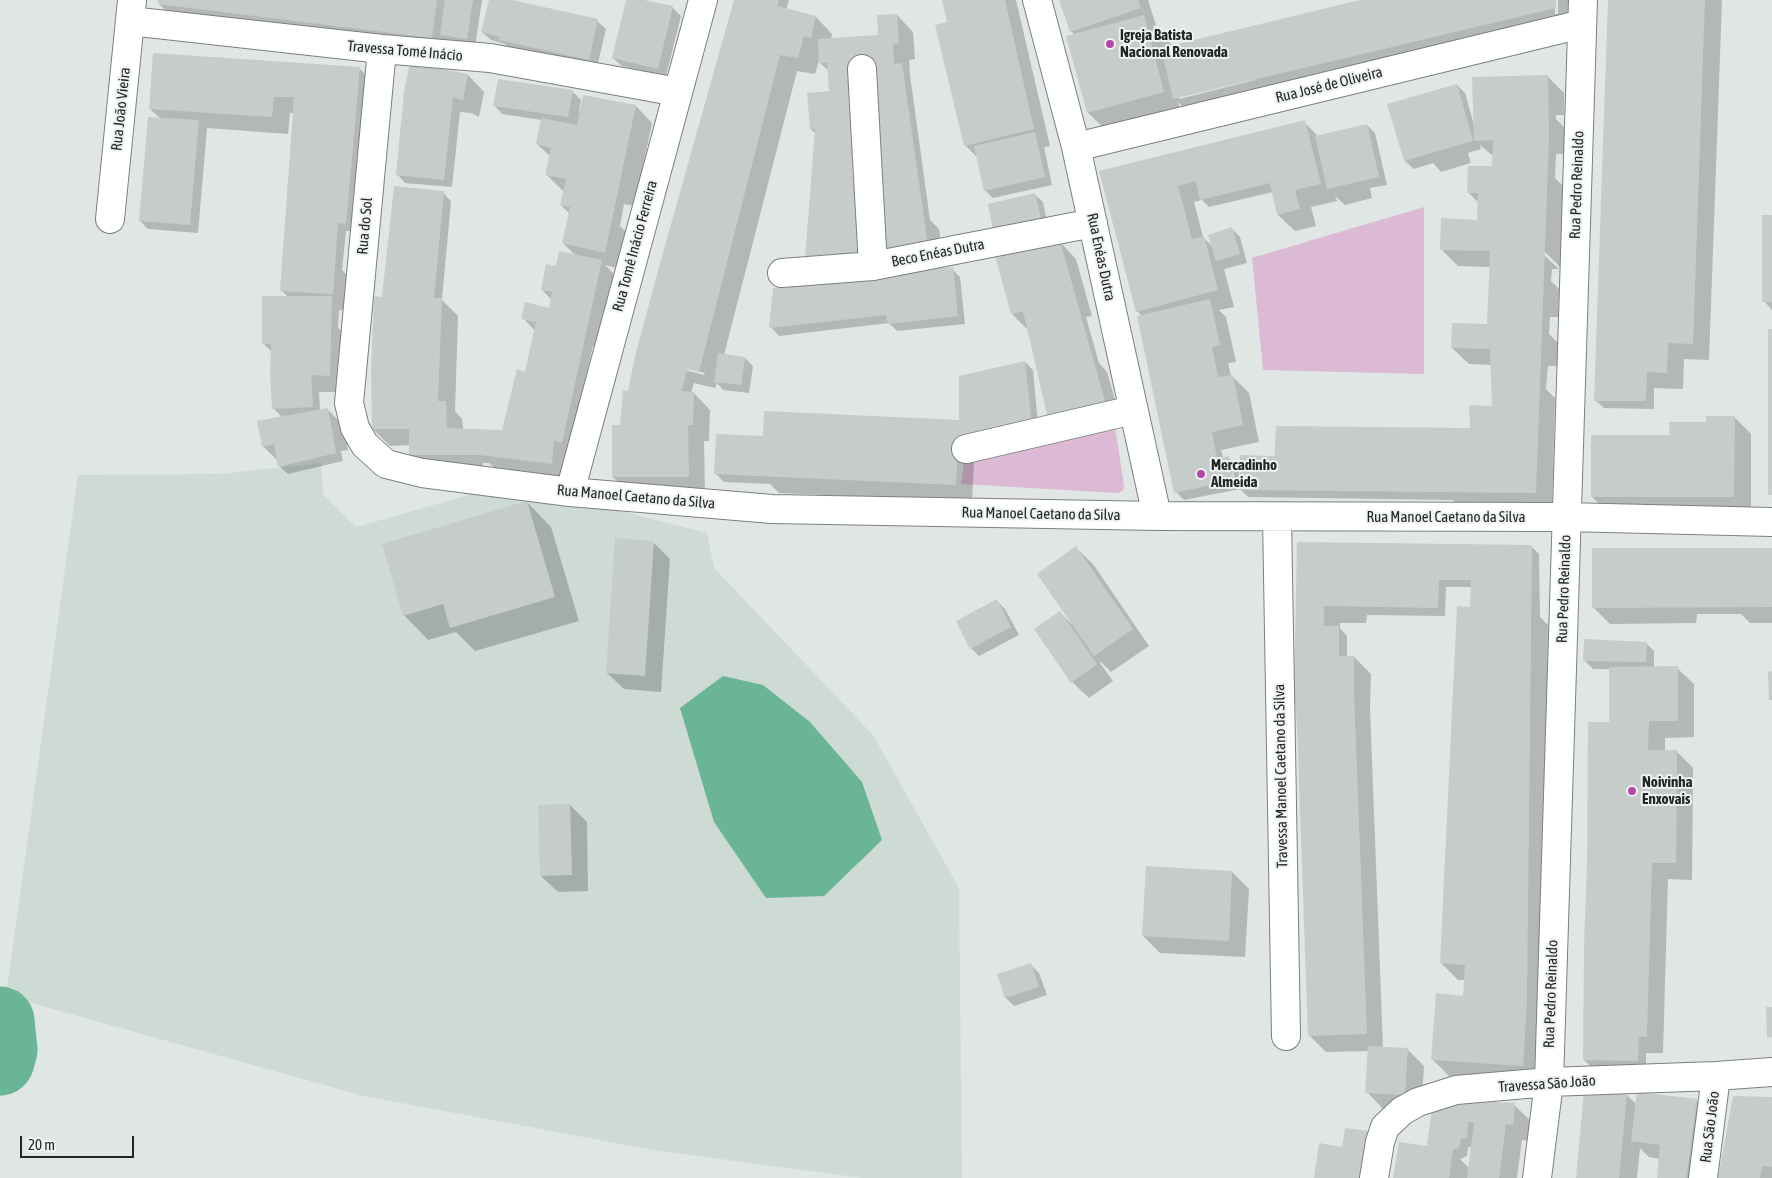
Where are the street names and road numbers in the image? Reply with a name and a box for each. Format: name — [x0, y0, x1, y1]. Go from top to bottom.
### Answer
street label: Travessa Tomé Inácio — [347, 37, 463, 65]
street label: Rua José de Oliveira — [1274, 63, 1384, 107]
street label: Rua João Vieira — [108, 66, 134, 152]
street label: Rua Pedro Reinaldo — [1566, 131, 1588, 239]
street label: Rua Tomé Inácio Ferreira — [609, 178, 661, 314]
street label: Rua do Sol — [354, 197, 376, 255]
street label: Rua Enéas Dutra — [1083, 211, 1119, 303]
street label: Beco Enéas Dutra — [890, 235, 986, 271]
street label: Rua Manoel Caetano da Silva — [556, 481, 716, 513]
street label: Rua Manoel Caetano da Silva — [961, 504, 1121, 524]
street label: Rua Manoel Caetano da Silva — [1367, 508, 1525, 526]
street label: Rua Pedro Reinaldo — [1553, 535, 1575, 643]
street label: Travessa Manoel Caetano da Silva — [1270, 684, 1292, 868]
street label: Rua Pedro Reinaldo — [1540, 940, 1562, 1048]
street label: Travessa São João — [1498, 1072, 1596, 1096]
street label: Rua São João — [1697, 1090, 1723, 1164]

